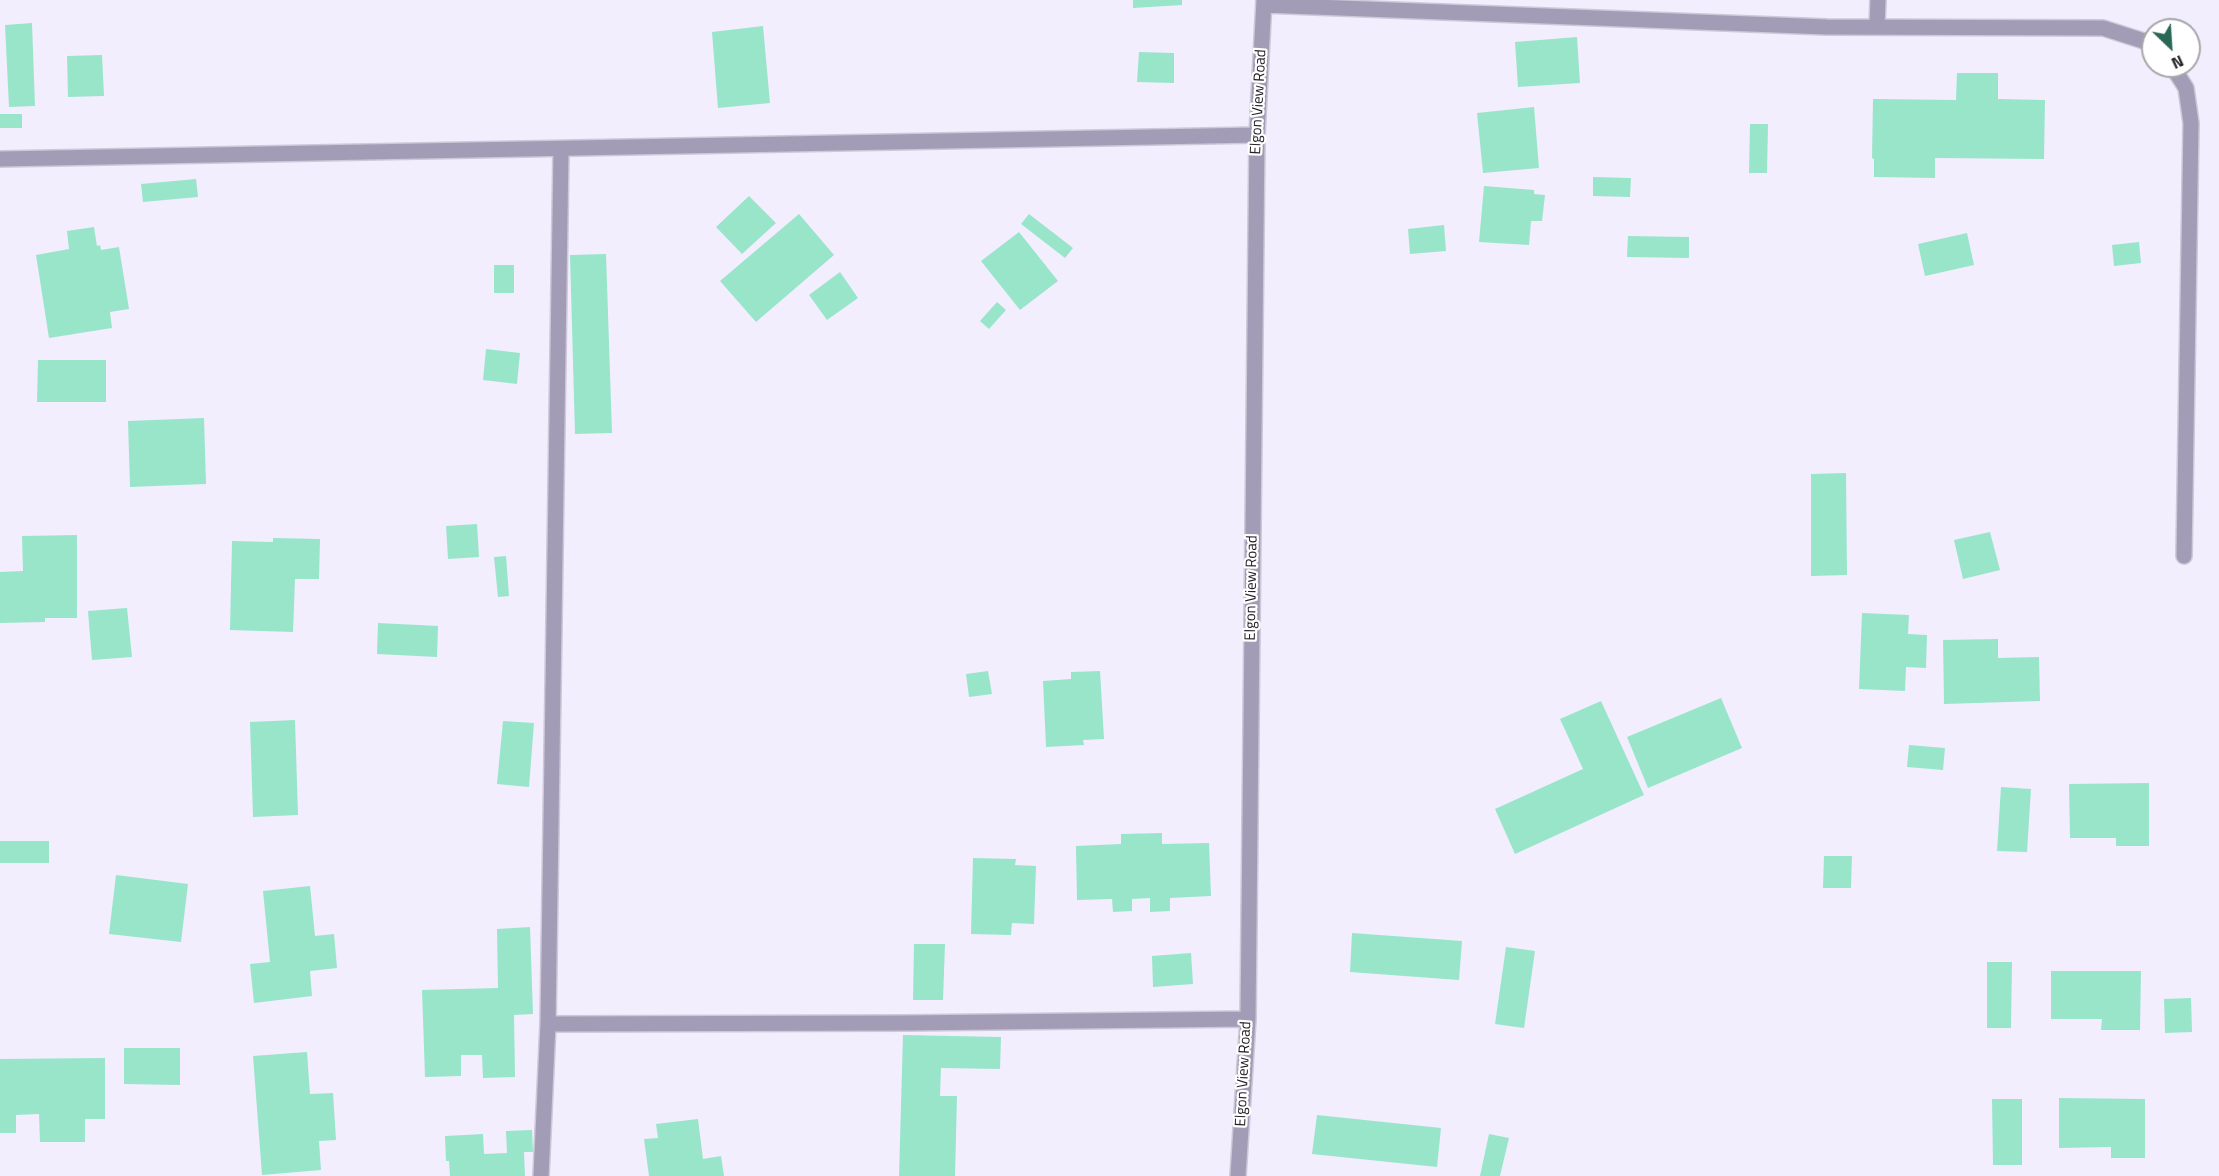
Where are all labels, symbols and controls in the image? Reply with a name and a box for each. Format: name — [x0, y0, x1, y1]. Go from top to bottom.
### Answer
north arrow — [2141, 18, 2201, 78]
street label: Elgon View Road — [1247, 49, 1271, 155]
text: N — [2168, 49, 2188, 76]
street label: Elgon View Road — [1242, 535, 1262, 641]
street label: Elgon View Road — [1232, 1021, 1256, 1127]

